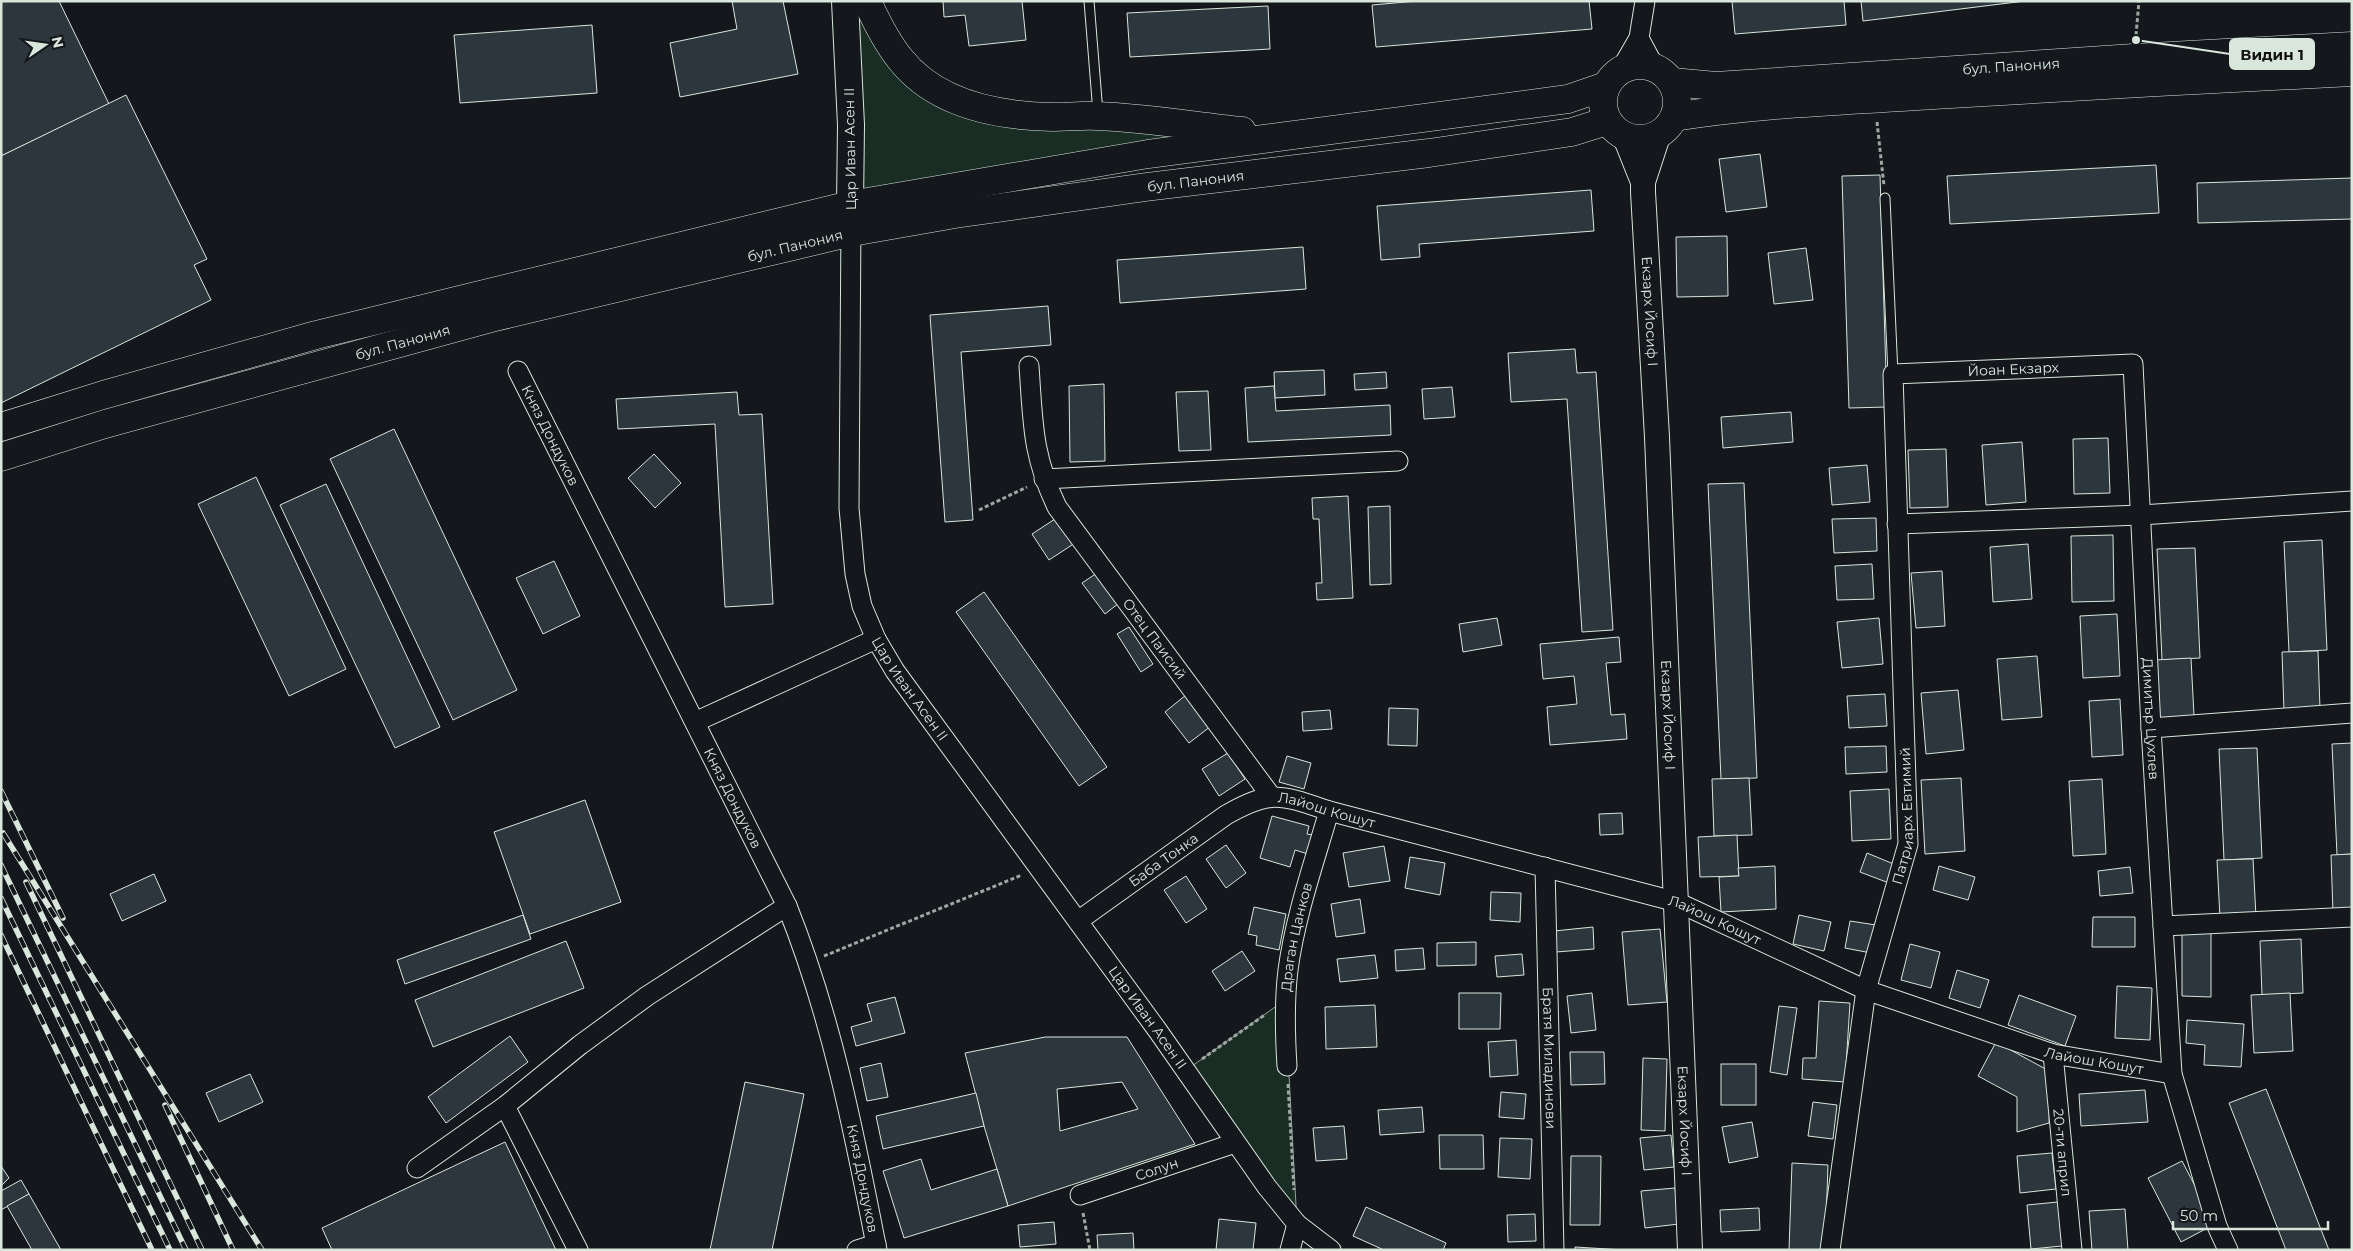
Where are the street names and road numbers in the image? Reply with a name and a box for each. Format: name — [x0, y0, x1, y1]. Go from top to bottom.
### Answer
street label: бул. Панония — [1962, 54, 2061, 78]
street label: Цар Иван Асен II — [840, 88, 860, 210]
street label: бул. Панония — [1146, 166, 1245, 196]
street label: бул. Панония — [745, 225, 845, 266]
street label: Екзарх Йосиф I — [1638, 256, 1662, 367]
street label: бул. Панония — [353, 321, 452, 364]
street label: Йоан Екзарх — [1967, 358, 2060, 380]
street label: Княз Дондуков — [518, 382, 583, 489]
street label: Отец Паисий — [1119, 595, 1191, 683]
street label: Цар Иван Асен II — [868, 633, 952, 744]
street label: Димитър Цухлев — [2139, 657, 2163, 780]
street label: Екзарх Йосиф I — [1657, 659, 1680, 770]
street label: Княз Дондуков — [700, 745, 766, 851]
street label: Патриарх Евтимий — [1888, 747, 1918, 887]
street label: Лайош Кошут — [1277, 788, 1378, 832]
street label: Баба Тонка — [1125, 829, 1202, 891]
street label: Драган Цанков — [1277, 880, 1316, 992]
street label: Лайош Кошут — [1667, 891, 1764, 949]
street label: Цар Иван Асен II — [1105, 962, 1191, 1073]
street label: Братя Миладинови — [1539, 987, 1560, 1129]
street label: Лайош Кошут — [2042, 1043, 2145, 1078]
street label: Екзарх Йосиф I — [1674, 1065, 1696, 1176]
street label: 20-ти април — [2049, 1108, 2076, 1197]
street label: Княз Дондуков — [843, 1122, 882, 1234]
street label: Солун — [1133, 1154, 1181, 1185]

